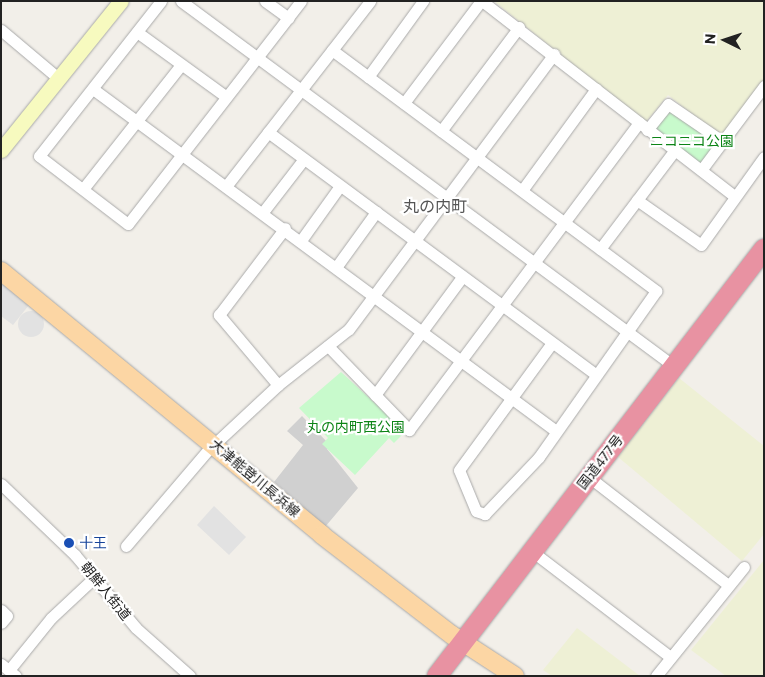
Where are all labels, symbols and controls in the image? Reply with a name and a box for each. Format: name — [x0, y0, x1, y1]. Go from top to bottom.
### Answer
north arrow — [700, 15, 750, 65]
text: N — [701, 33, 718, 45]
park label: ニコニコ公園 — [650, 133, 734, 149]
district label: 丸の内町 — [403, 196, 467, 216]
park label: 丸の内町西公園 — [307, 419, 405, 435]
street label: 国道477号 — [573, 431, 627, 493]
street label: 大津能登川長浜線 — [207, 436, 303, 520]
place label: 十王 — [79, 535, 107, 551]
marker: 十王 — [63, 537, 75, 549]
street label: 朝鮮人街道 — [77, 559, 135, 623]

